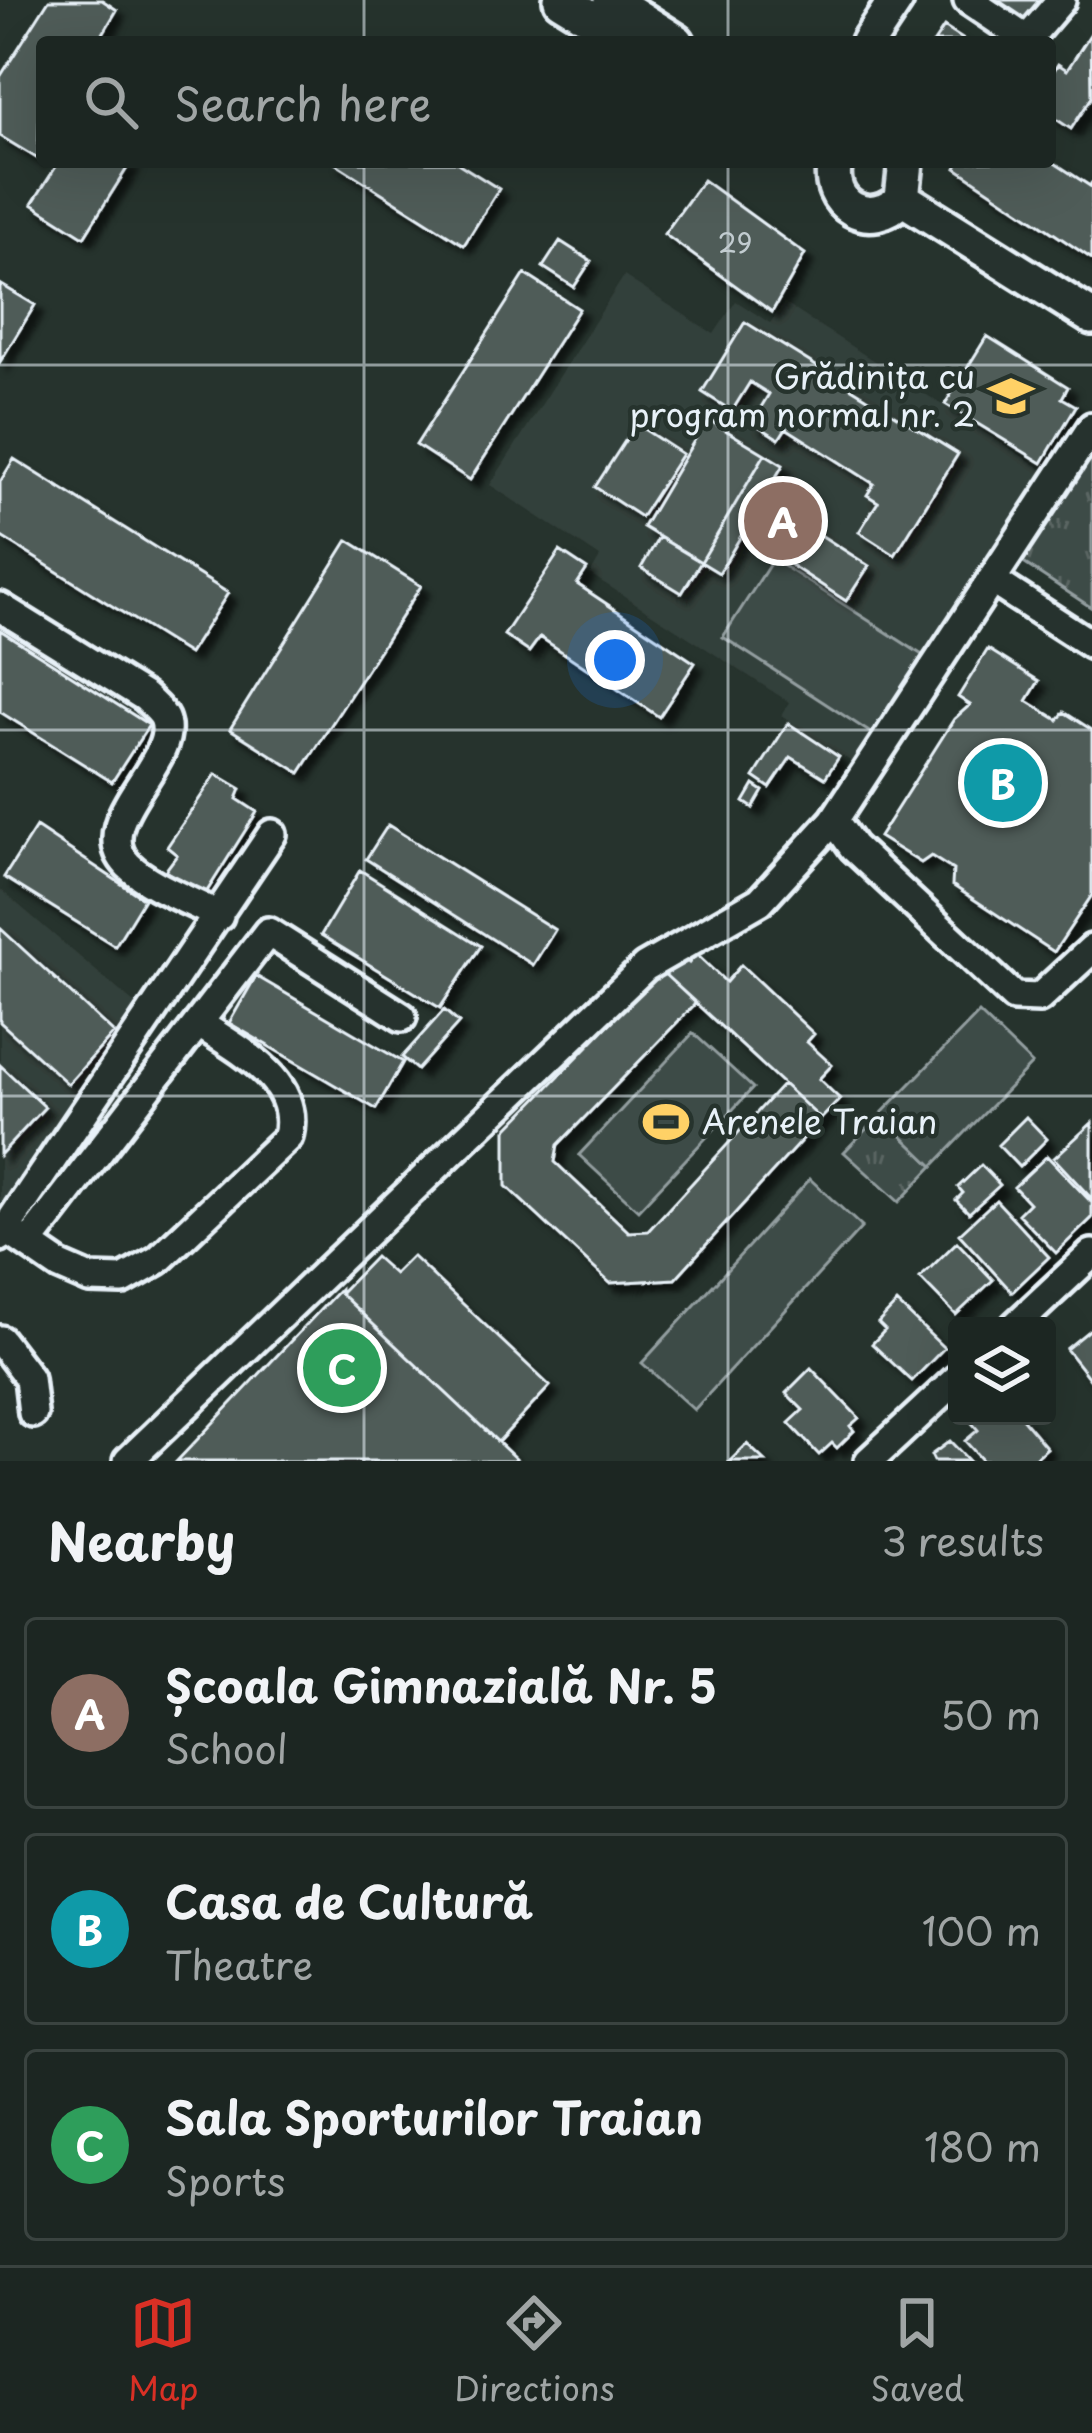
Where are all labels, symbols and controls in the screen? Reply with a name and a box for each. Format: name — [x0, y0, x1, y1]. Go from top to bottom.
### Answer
search box — [36, 36, 1056, 168]
text: Search here — [174, 68, 431, 136]
icon: search — [78, 69, 144, 135]
house number: 29 — [718, 221, 752, 262]
place label: Grădinița cu program normal nr. 2 — [629, 350, 975, 438]
school or university icon: Grădinița cu program normal nr. 2 — [986, 371, 1036, 421]
pin: A — [744, 476, 822, 566]
your location — [585, 630, 645, 690]
pin: B — [964, 738, 1042, 828]
place label: Arenele Traian — [702, 1095, 937, 1145]
sports icon: Arenele Traian — [641, 1097, 691, 1147]
map controls — [948, 1317, 1056, 1425]
button: layers — [948, 1317, 1056, 1425]
pin: C — [303, 1323, 381, 1413]
text: Nearby — [48, 1501, 235, 1578]
text: 3 results — [881, 1510, 1044, 1569]
text: Școala Gimnazială Nr. 5 — [165, 1650, 717, 1718]
text: A — [75, 1684, 105, 1743]
text: 50 m — [940, 1684, 1041, 1743]
text: School — [165, 1718, 288, 1777]
text: Casa de Cultură — [165, 1866, 533, 1934]
text: B — [77, 1900, 103, 1959]
text: 100 m — [922, 1900, 1041, 1959]
text: Theatre — [165, 1934, 313, 1993]
text: Sala Sporturilor Traian — [165, 2082, 703, 2150]
text: C — [75, 2116, 105, 2175]
text: 180 m — [924, 2116, 1041, 2175]
text: Sports — [165, 2150, 285, 2209]
tab: Map — [128, 2290, 198, 2412]
tab: Directions — [454, 2290, 615, 2412]
tab: Saved — [870, 2290, 964, 2412]

